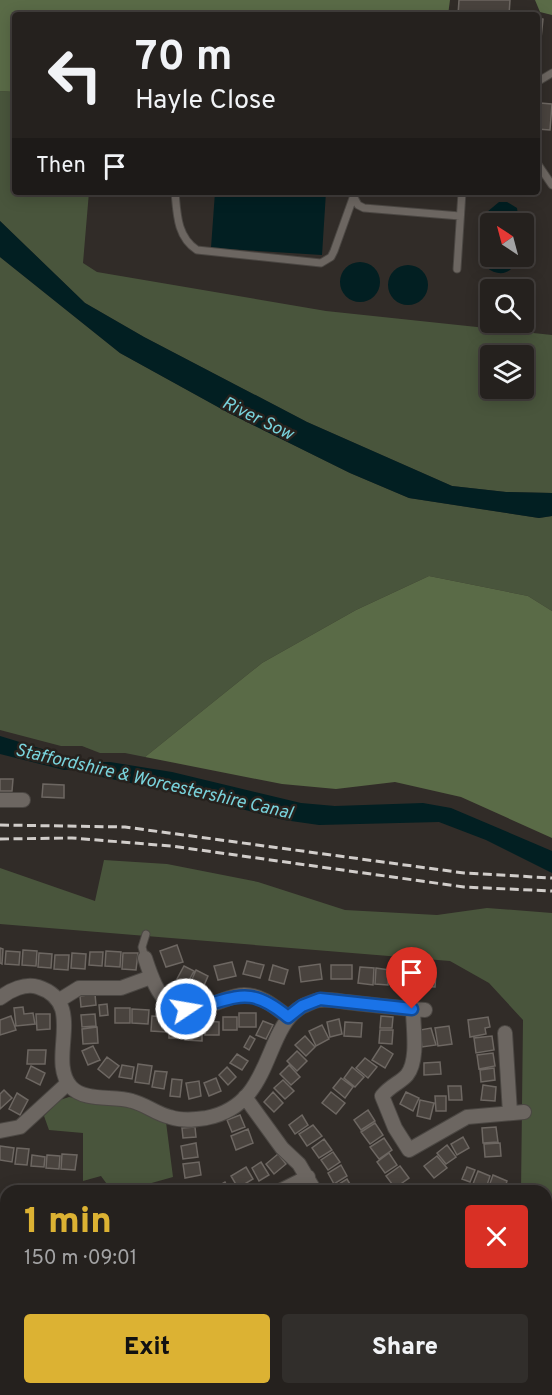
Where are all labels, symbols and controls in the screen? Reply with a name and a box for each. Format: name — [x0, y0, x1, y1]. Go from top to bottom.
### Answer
text: 70 m — [135, 32, 233, 85]
icon: left — [36, 36, 114, 114]
text: Hayle Close — [135, 84, 276, 118]
icon: arrive — [98, 150, 131, 183]
text: Then — [36, 153, 86, 180]
north arrow — [480, 213, 534, 267]
map controls — [480, 213, 534, 399]
button: search — [480, 279, 534, 333]
button: layers — [480, 345, 534, 399]
water label: River Sow — [218, 392, 298, 447]
water label: Staffordshire & Worcestershire Canal — [13, 739, 296, 826]
pin — [386, 947, 437, 1009]
icon: arrive — [395, 956, 428, 989]
position arrow — [154, 977, 218, 1041]
text: 1 min — [24, 1200, 112, 1246]
button: close — [465, 1205, 528, 1268]
text: 150 m · 09:01 — [24, 1246, 137, 1272]
button: Exit — [24, 1314, 270, 1383]
button: Share — [282, 1314, 528, 1383]

